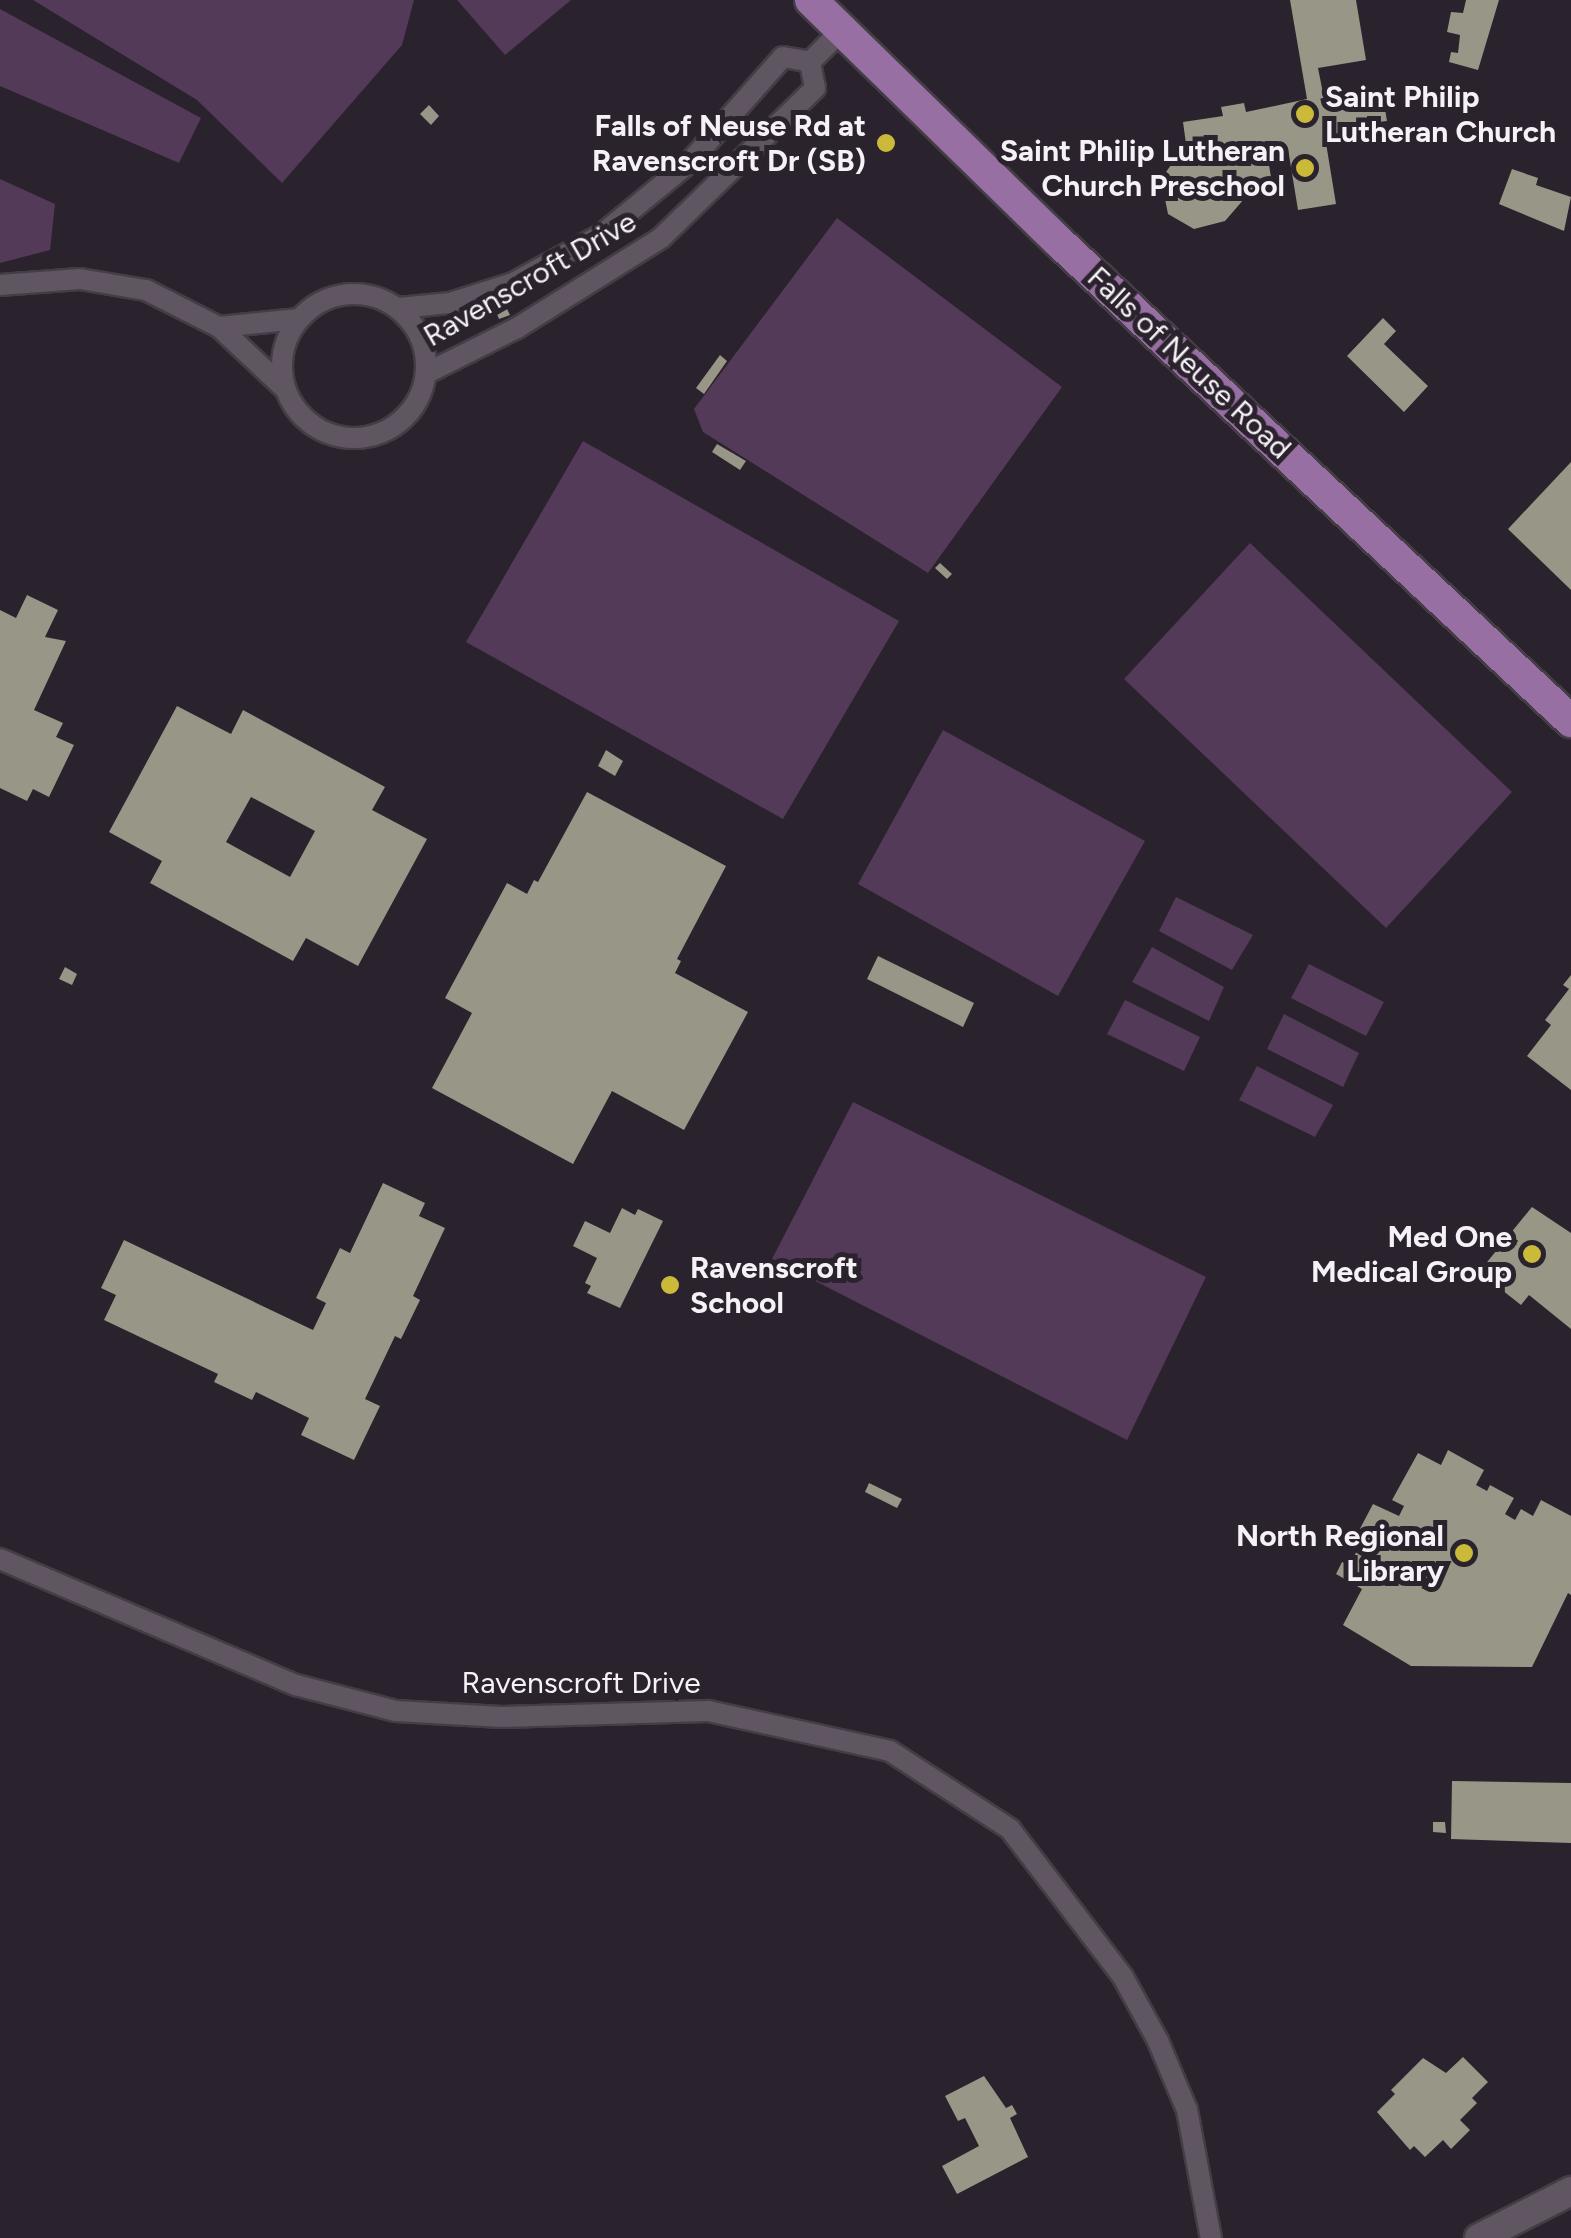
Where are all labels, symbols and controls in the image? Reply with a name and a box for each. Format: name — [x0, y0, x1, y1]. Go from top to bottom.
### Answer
place label: Saint Philip Lutheran Church — [1325, 79, 1556, 150]
marker: Saint Philip Lutheran Church — [1294, 103, 1316, 125]
place label: Falls of Neuse Rd at Ravenscroft Dr (SB) — [592, 108, 866, 178]
marker: Falls of Neuse Rd at Ravenscroft Dr (SB) — [875, 132, 897, 154]
place label: Saint Philip Lutheran Church Preschool — [1000, 133, 1285, 204]
marker: Saint Philip Lutheran Church Preschool — [1294, 157, 1316, 179]
street label: Ravenscroft Drive — [417, 204, 643, 354]
street label: Falls of Neuse Road — [1080, 259, 1298, 467]
place label: Med One Medical Group — [1311, 1219, 1512, 1290]
marker: Med One Medical Group — [1521, 1243, 1543, 1265]
place label: Ravenscroft School — [690, 1250, 858, 1320]
marker: Ravenscroft School — [659, 1274, 681, 1296]
place label: North Regional Library — [1236, 1518, 1444, 1588]
marker: North Regional Library — [1453, 1542, 1475, 1564]
street label: Ravenscroft Drive — [461, 1665, 701, 1701]

